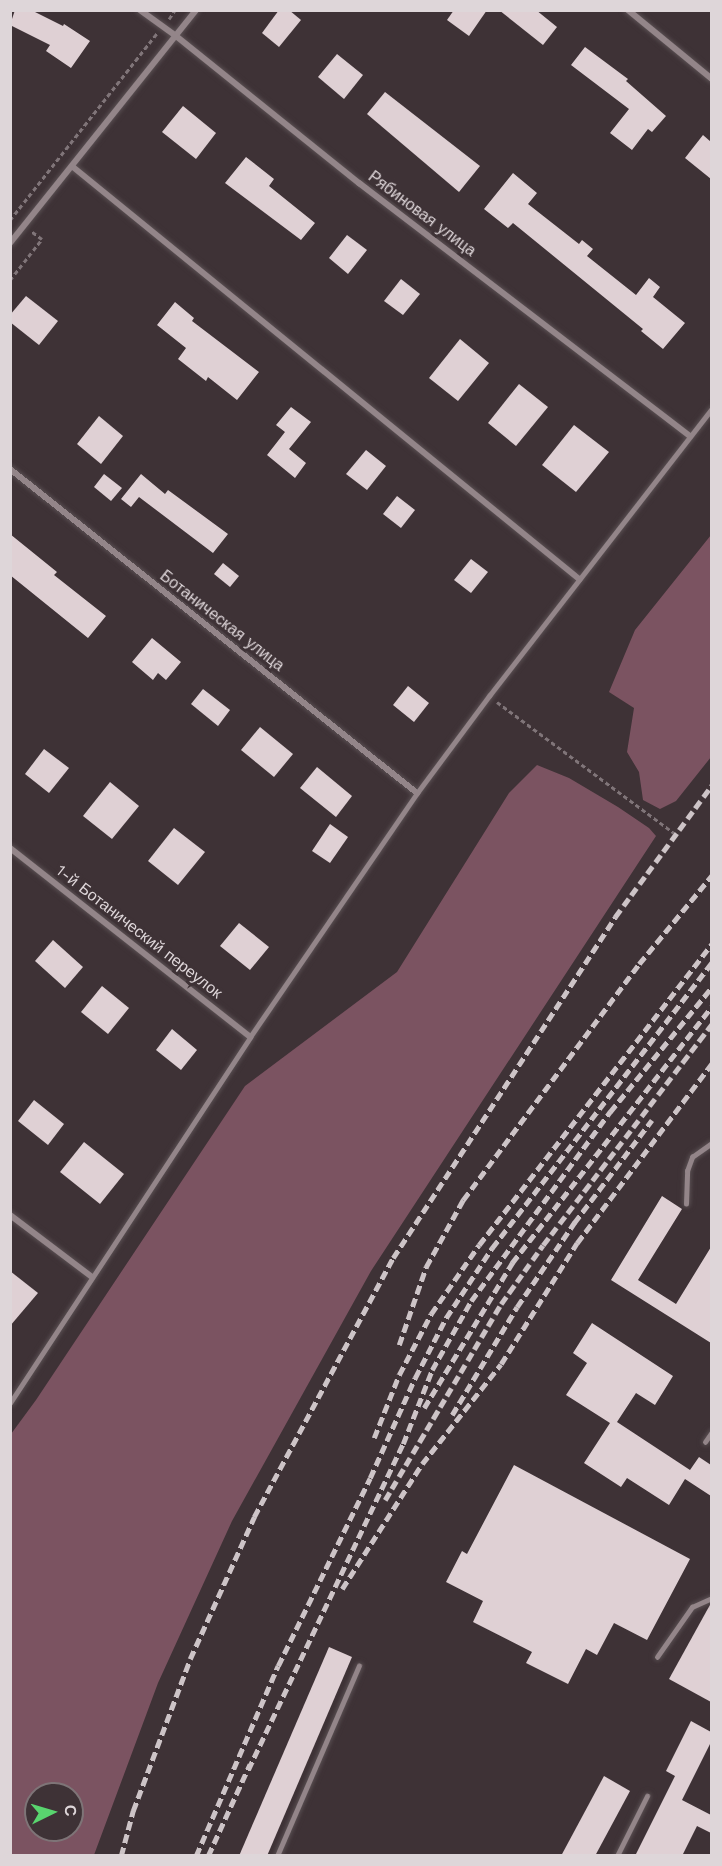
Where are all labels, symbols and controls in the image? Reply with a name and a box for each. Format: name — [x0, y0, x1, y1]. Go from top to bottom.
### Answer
street label: Рябиновая улица — [364, 167, 480, 261]
street label: Ботаническая улица — [156, 567, 288, 675]
street label: 1-й Ботанический переулок — [52, 861, 226, 1003]
north arrow — [24, 1782, 84, 1842]
text: С — [60, 1804, 80, 1817]

